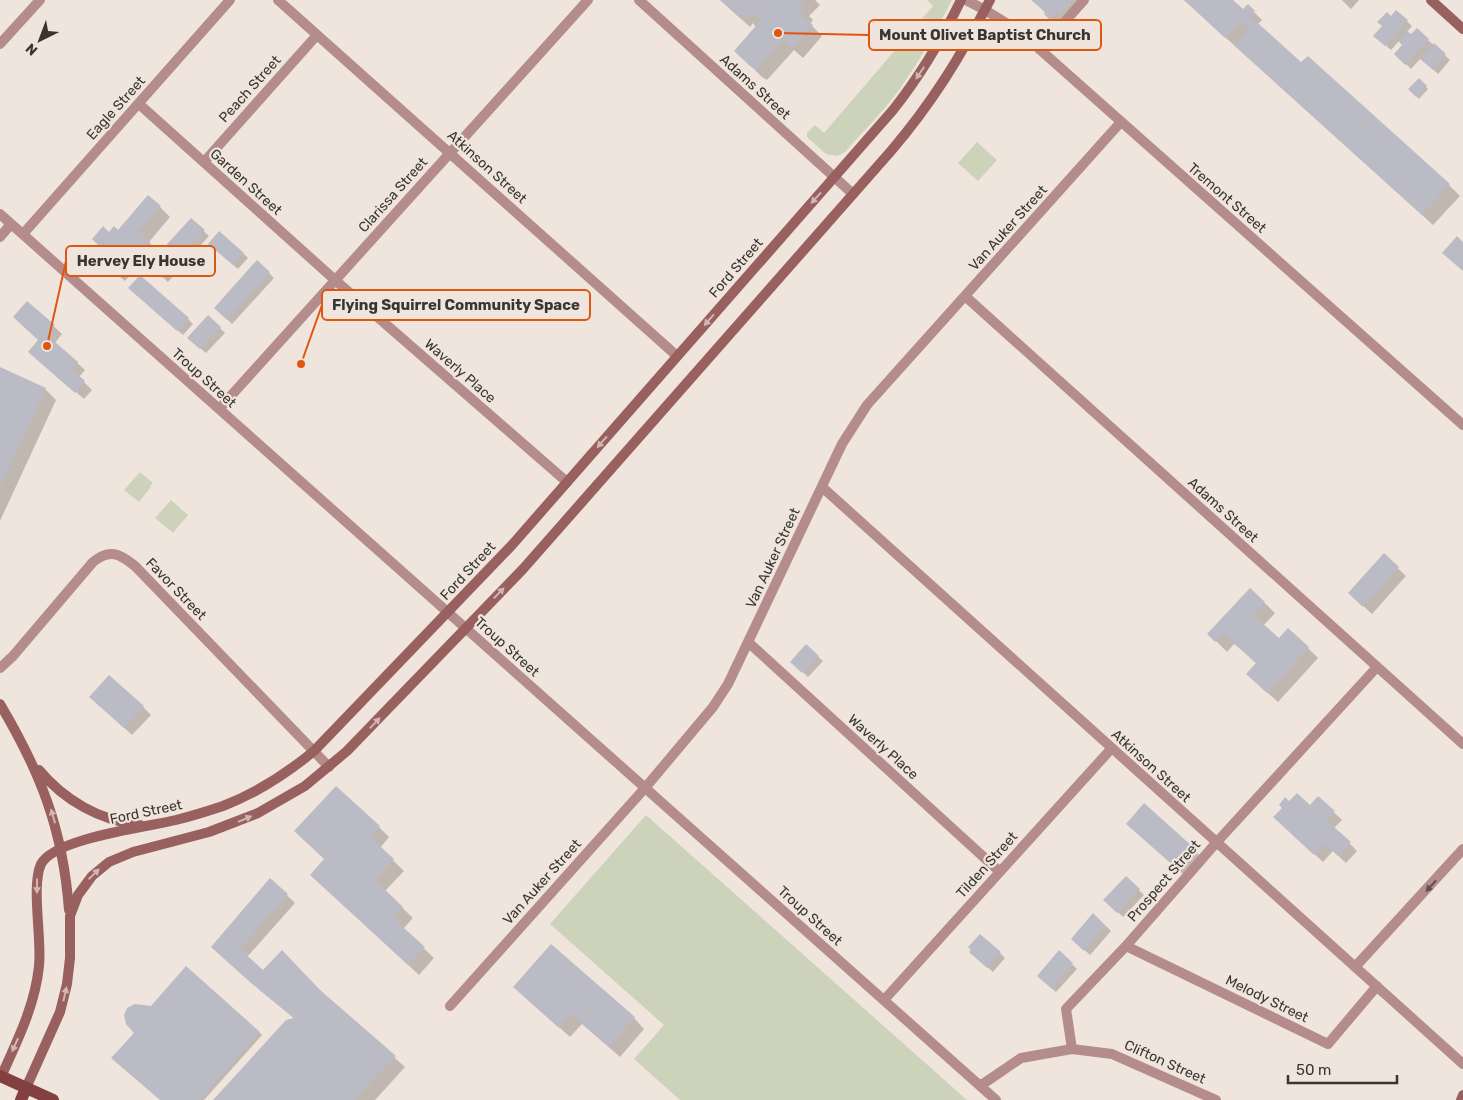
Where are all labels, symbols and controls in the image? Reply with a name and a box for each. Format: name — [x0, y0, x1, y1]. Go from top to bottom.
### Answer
north arrow — [15, 15, 65, 65]
callout: Mount Olivet Baptist Church — [869, 20, 1101, 50]
text: Mount Olivet Baptist Church — [879, 26, 1091, 44]
text: N — [22, 40, 41, 59]
street label: Peach Street — [215, 51, 285, 126]
street label: Adams Street — [716, 51, 794, 123]
one-way arrow — [915, 66, 925, 80]
street label: Eagle Street — [83, 72, 149, 143]
street label: Atkinson Street — [444, 127, 531, 208]
street label: Garden Street — [206, 145, 286, 219]
street label: Clarissa Street — [355, 154, 431, 236]
street label: Tremont Street — [1184, 159, 1270, 237]
street label: Van Auker Street — [965, 181, 1051, 274]
one-way arrow — [811, 191, 822, 204]
street label: Ford Street — [705, 234, 767, 301]
callout: Hervey Ely House — [66, 246, 215, 276]
text: Hervey Ely House — [77, 252, 205, 270]
callout: Flying Squirrel Community Space — [322, 290, 590, 320]
text: Flying Squirrel Community Space — [332, 296, 580, 314]
one-way arrow — [703, 313, 715, 325]
street label: Waverly Place — [421, 335, 499, 407]
street label: Troup Street — [168, 345, 240, 412]
one-way arrow — [597, 436, 608, 448]
street label: Adams Street — [1184, 474, 1262, 546]
street label: Van Auker Street — [742, 505, 804, 611]
street label: Ford Street — [437, 538, 500, 604]
street label: Favor Street — [142, 554, 210, 624]
one-way arrow — [493, 587, 505, 599]
street label: Troup Street — [471, 614, 543, 681]
street label: Waverly Place — [844, 711, 922, 783]
one-way arrow — [369, 717, 381, 729]
street label: Atkinson Street — [1108, 726, 1195, 807]
street label: Ford Street — [108, 796, 184, 828]
one-way arrow — [48, 809, 56, 824]
one-way arrow — [238, 815, 253, 823]
street label: Tilden Street — [953, 828, 1022, 902]
street label: Van Auker Street — [499, 835, 585, 928]
street label: Prospect Street — [1124, 836, 1204, 925]
one-way arrow — [88, 868, 100, 880]
one-way arrow — [33, 879, 41, 895]
one-way arrow — [1425, 879, 1437, 891]
street label: Troup Street — [774, 883, 846, 950]
street label: Melody Street — [1223, 972, 1312, 1027]
one-way arrow — [61, 987, 69, 1002]
street label: Clifton Street — [1122, 1036, 1209, 1088]
one-way arrow — [11, 1038, 19, 1052]
scale bar — [1288, 1052, 1397, 1084]
text: 50 m — [1296, 1061, 1331, 1079]

